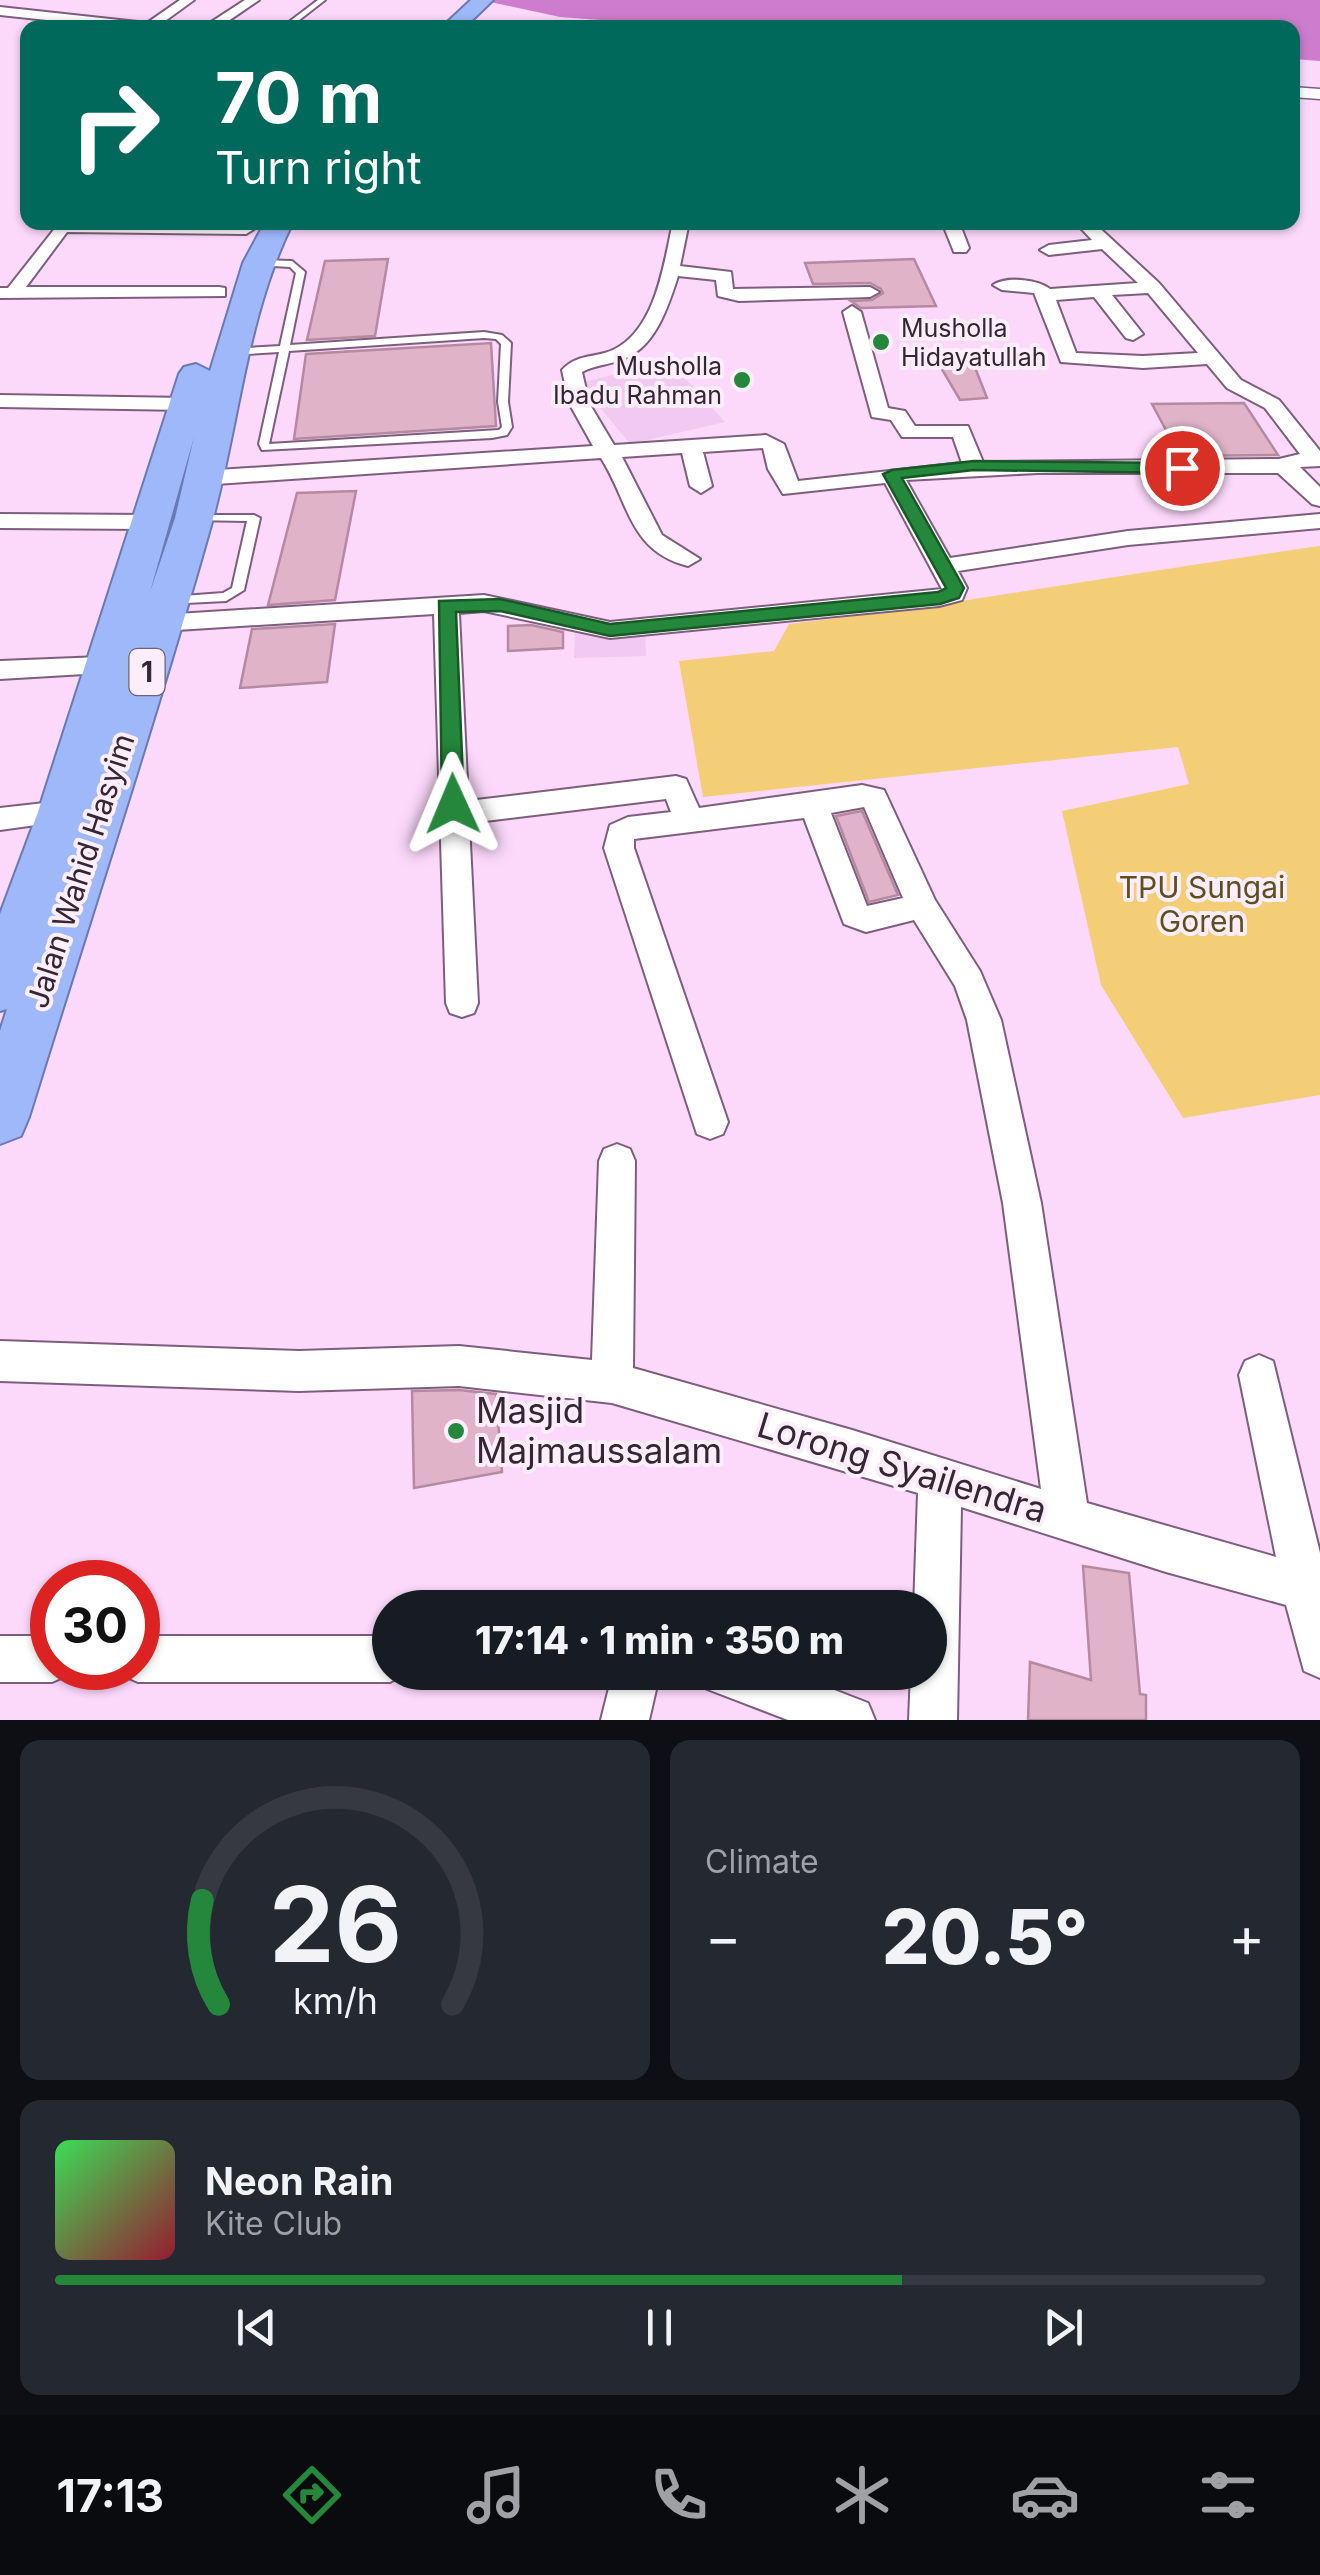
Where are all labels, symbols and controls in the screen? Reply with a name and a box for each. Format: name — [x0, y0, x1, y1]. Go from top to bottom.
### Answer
text: 70 m — [215, 55, 382, 140]
icon: right — [50, 60, 180, 190]
text: Turn right — [215, 140, 422, 195]
place label: Musholla Hidayatullah — [901, 313, 1046, 372]
marker: Musholla Hidayatullah — [870, 331, 892, 353]
place label: Musholla Ibadu Rahman — [553, 351, 722, 410]
marker: Musholla Ibadu Rahman — [731, 369, 753, 391]
pin — [1140, 426, 1225, 511]
icon: arrive — [1155, 441, 1210, 496]
road number: 1 — [130, 649, 164, 695]
street label: Jalan Wahid Hasyim — [19, 729, 141, 1012]
position arrow — [401, 752, 505, 856]
park label: TPU Sungai Goren — [1119, 869, 1285, 939]
place label: Masjid Majmaussalam — [476, 1389, 722, 1471]
street label: Lorong Syailendra — [753, 1403, 1052, 1531]
marker: Masjid Majmaussalam — [445, 1420, 467, 1442]
speed limit sign: 30 — [30, 1560, 160, 1690]
text: 17:14 · 1 min · 350 m — [475, 1617, 844, 1663]
text: Climate — [705, 1842, 819, 1881]
text: 26 — [268, 1861, 402, 1987]
text: 20.5° — [882, 1891, 1088, 1982]
text: − — [705, 1904, 741, 1970]
text: + — [1229, 1904, 1265, 1970]
text: km/h — [293, 1979, 377, 2023]
text: Neon Rain — [205, 2158, 393, 2204]
text: Kite Club — [205, 2204, 342, 2243]
icon: previous — [229, 2300, 284, 2355]
icon: pause — [632, 2300, 687, 2355]
icon: next — [1036, 2300, 1091, 2355]
icon: directions — [277, 2460, 347, 2530]
icon: music — [461, 2460, 531, 2530]
icon: phone — [644, 2460, 714, 2530]
icon: climate — [827, 2460, 897, 2530]
icon: car — [1010, 2460, 1080, 2530]
icon: filters — [1193, 2460, 1263, 2530]
text: 17:13 — [57, 2468, 164, 2523]

